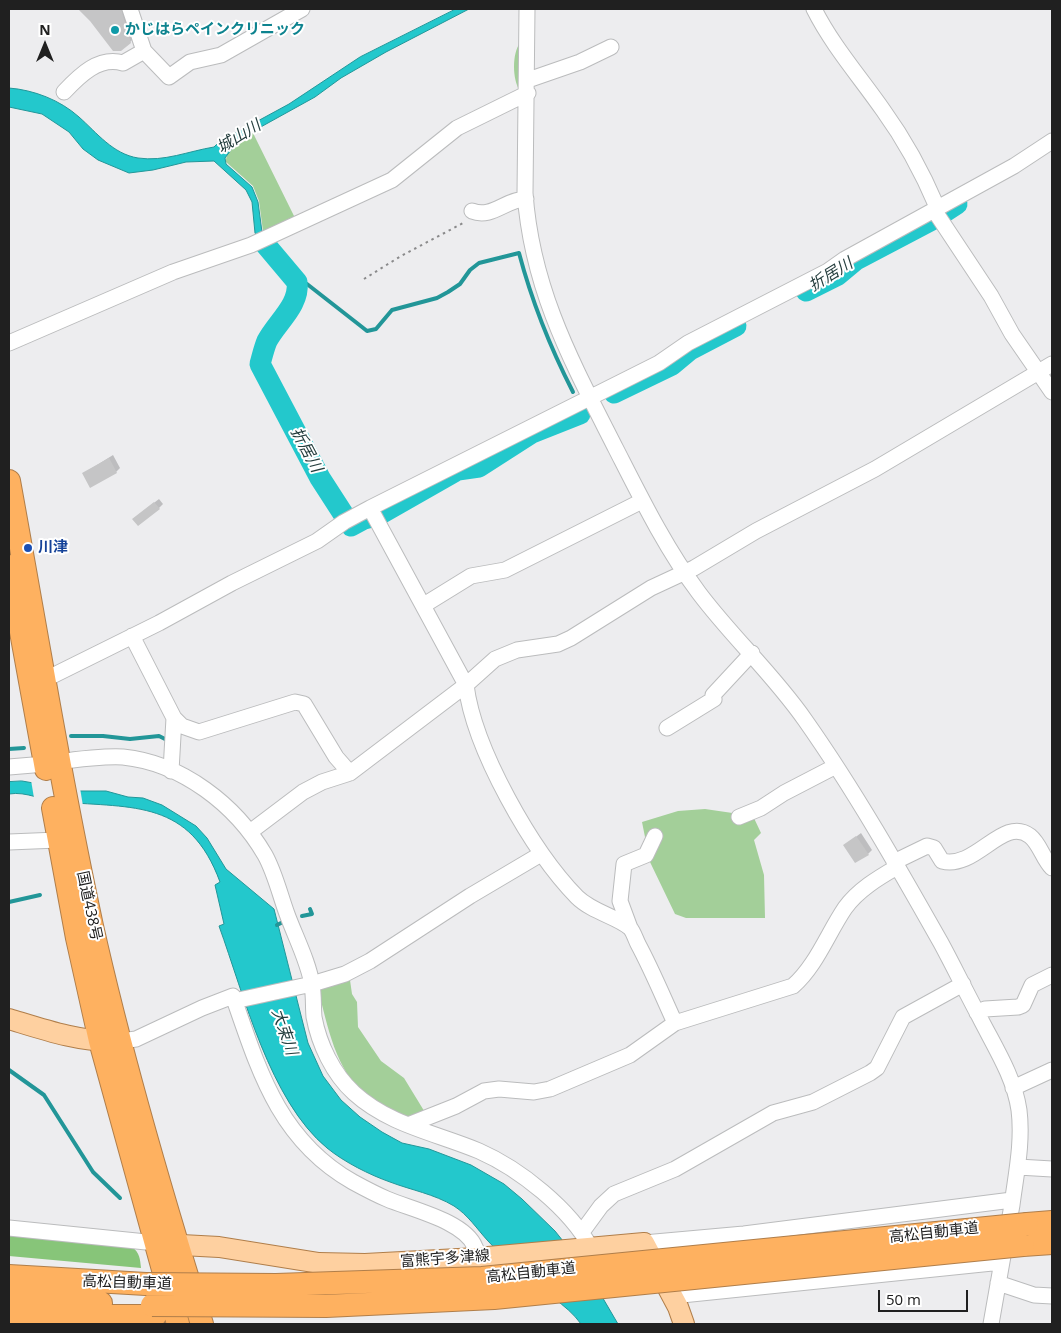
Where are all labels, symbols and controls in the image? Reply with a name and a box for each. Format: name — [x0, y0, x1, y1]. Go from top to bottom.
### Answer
north arrow — [20, 20, 70, 70]
text: N — [39, 20, 51, 39]
place label: かじはらペインクリニック — [125, 21, 305, 39]
marker: かじはらペインクリニック — [109, 24, 121, 36]
water label: 城山川 — [214, 116, 264, 158]
water label: 折居川 — [806, 254, 856, 296]
water label: 折居川 — [286, 424, 326, 476]
place label: 川津 — [38, 539, 68, 557]
marker: 川津 — [22, 542, 34, 554]
street label: 国道438号 — [73, 870, 105, 942]
water label: 大束川 — [267, 1006, 301, 1058]
street label: 高松自動車道 — [888, 1219, 980, 1247]
street label: 富熊宇多津線 — [399, 1247, 491, 1271]
street label: 高松自動車道 — [485, 1259, 577, 1287]
street label: 高松自動車道 — [82, 1272, 172, 1294]
scale bar — [881, 1280, 971, 1312]
text: 50 m — [886, 1289, 921, 1309]

